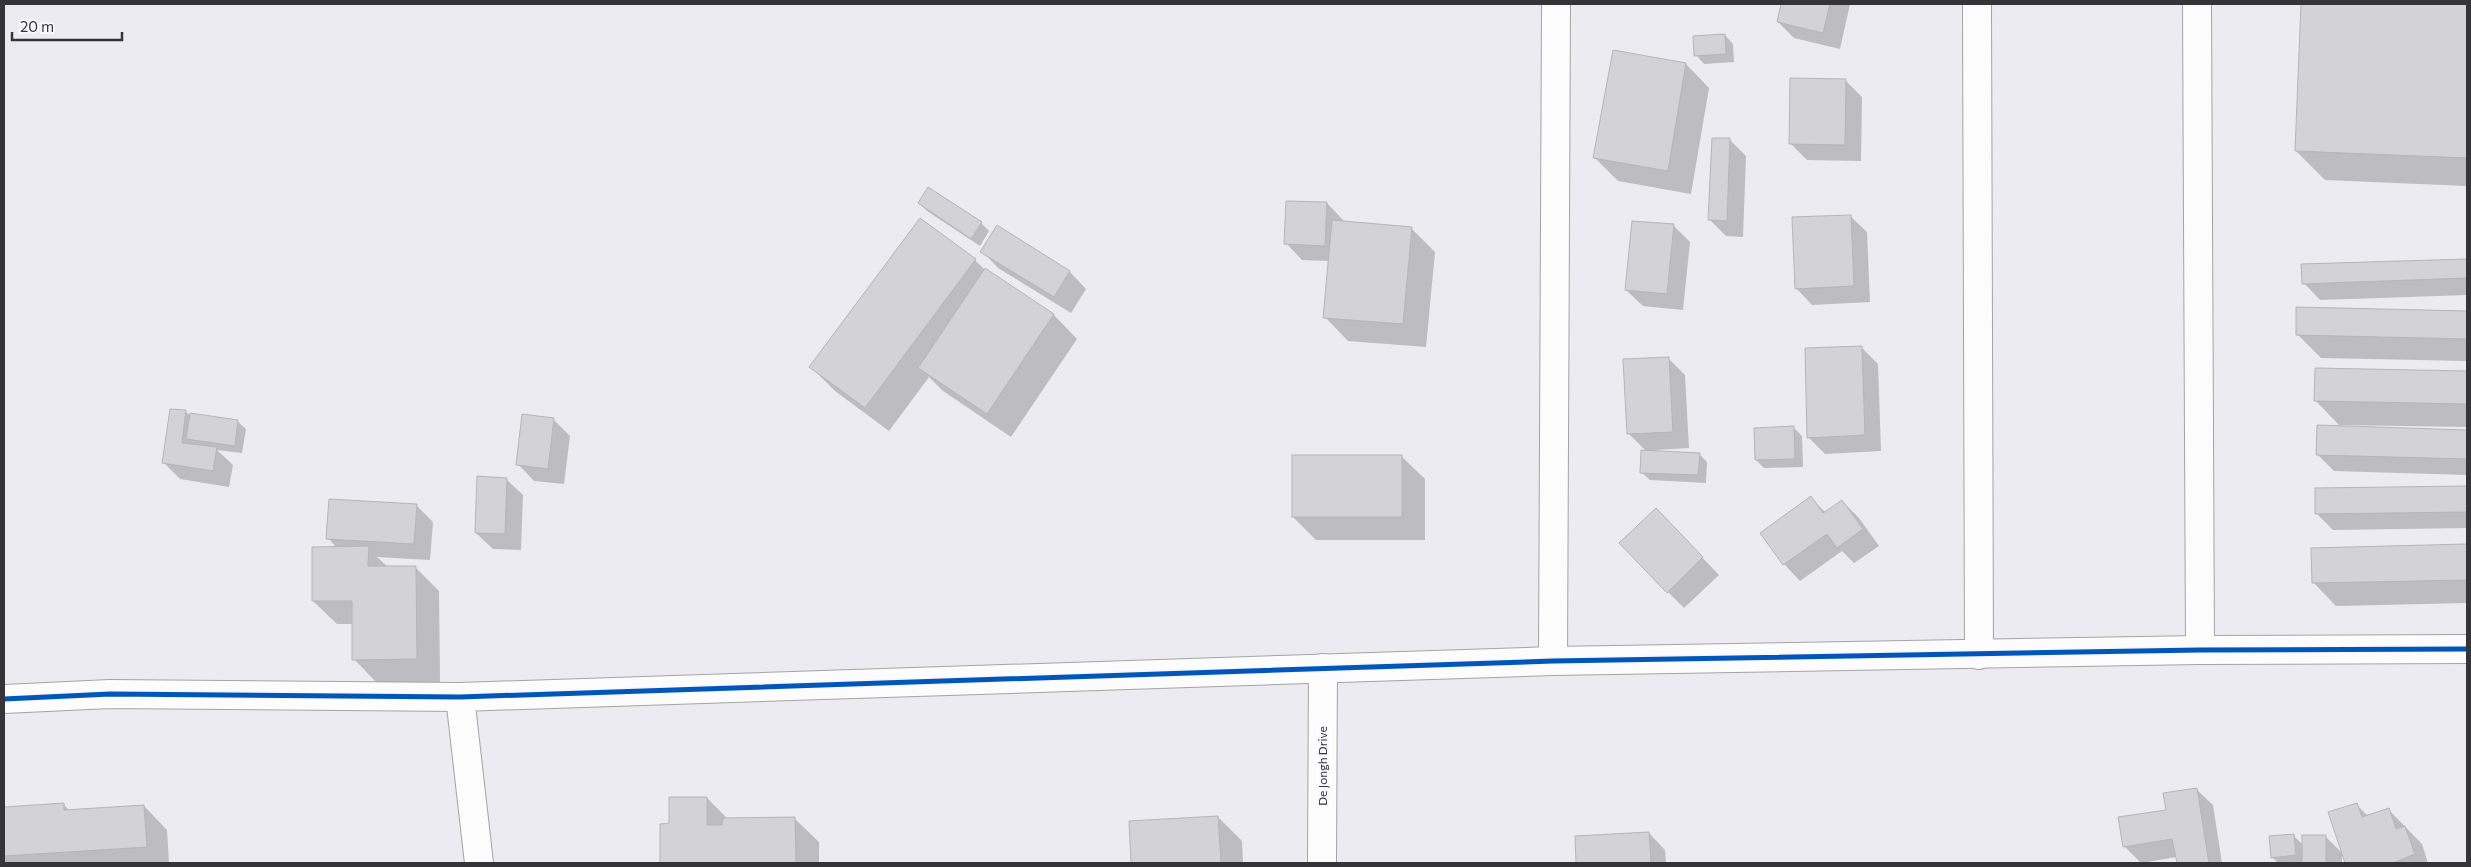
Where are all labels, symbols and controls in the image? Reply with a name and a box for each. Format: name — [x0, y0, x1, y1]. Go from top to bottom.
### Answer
scale bar — [12, 10, 122, 42]
text: 20 m — [20, 17, 54, 35]
street label: De Jongh Drive — [1315, 726, 1330, 806]

